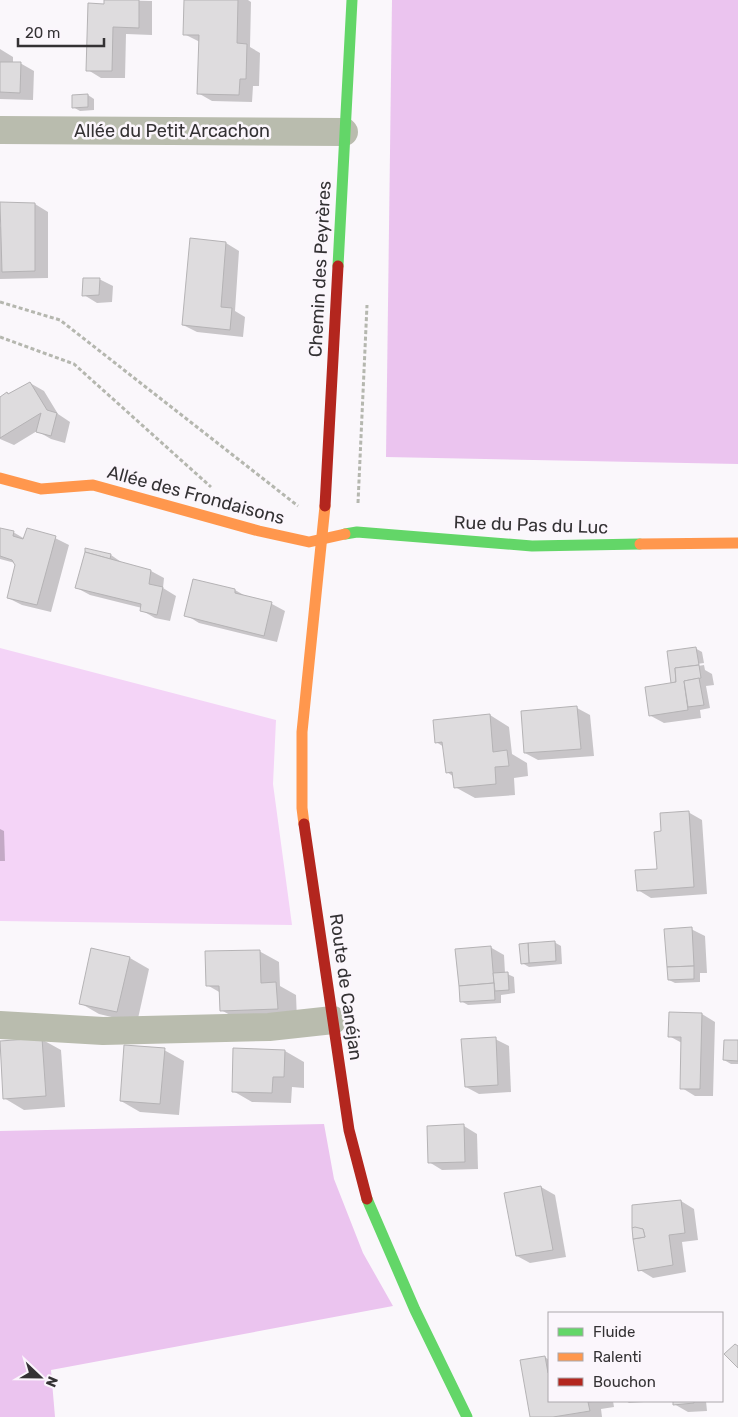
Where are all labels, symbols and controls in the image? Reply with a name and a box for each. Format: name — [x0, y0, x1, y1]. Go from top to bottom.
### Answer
scale bar — [18, 15, 104, 47]
text: 20 m — [25, 24, 60, 42]
street label: Allée du Petit Arcachon — [74, 120, 270, 142]
street label: Chemin des Peyrères — [304, 180, 336, 358]
street label: Allée des Frondaisons — [105, 461, 287, 529]
street label: Rue du Pas du Luc — [453, 511, 609, 539]
street label: Route de Canéjan — [325, 912, 367, 1062]
legend — [548, 1312, 723, 1402]
text: Fluide — [593, 1323, 635, 1341]
text: Ralenti — [593, 1348, 642, 1366]
north arrow — [15, 1352, 65, 1402]
text: Bouchon — [593, 1373, 656, 1391]
text: N — [42, 1374, 61, 1390]

